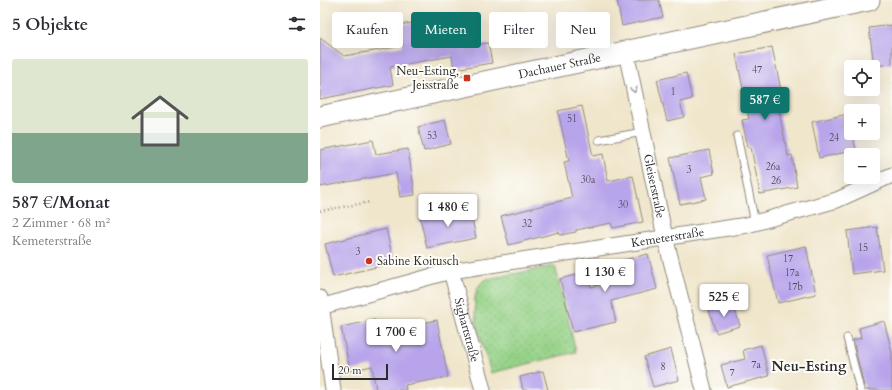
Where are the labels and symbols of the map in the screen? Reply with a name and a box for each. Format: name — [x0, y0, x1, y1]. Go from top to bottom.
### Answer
street label: Dachauer Straße — [517, 49, 602, 82]
place label: Neu-Esting, Jeisstraße — [396, 63, 459, 93]
house number: 47 — [752, 63, 762, 77]
marker: Neu-Esting, Jeisstraße — [462, 73, 472, 83]
house number: 1 — [670, 85, 676, 99]
one-way arrow — [630, 87, 638, 93]
pin: 587 € — [737, 87, 793, 121]
house number: 51 — [567, 112, 577, 126]
house number: 53 — [427, 129, 437, 143]
house number: 24 — [829, 131, 839, 145]
street label: Gleiserstraße — [640, 152, 669, 220]
house number: 26a — [766, 160, 781, 174]
house number: 3 — [686, 163, 692, 177]
house number: 30a — [581, 173, 596, 187]
house number: 26 — [771, 174, 781, 188]
pin: 1 480 € — [411, 194, 485, 228]
house number: 30 — [618, 198, 628, 212]
house number: 32 — [522, 217, 532, 231]
street label: Kemeterstraße — [630, 224, 705, 251]
house number: 15 — [858, 241, 868, 255]
house number: 3 — [355, 245, 361, 259]
house number: 17 — [783, 252, 793, 266]
place label: Sabine Koitusch — [377, 253, 459, 269]
marker: Sabine Koitusch — [364, 256, 374, 266]
pin: 1 130 € — [568, 259, 642, 293]
house number: 17a — [785, 266, 800, 280]
house number: 17b — [787, 280, 803, 294]
pin: 525 € — [696, 284, 752, 318]
street label: Sighartstraße — [451, 296, 483, 364]
pin: 1 700 € — [359, 319, 433, 353]
district label: Neu-Esting — [772, 357, 847, 376]
house number: 7a — [751, 358, 761, 372]
house number: 8 — [660, 360, 666, 374]
scale bar — [332, 362, 388, 381]
house number: 7 — [729, 366, 735, 380]

